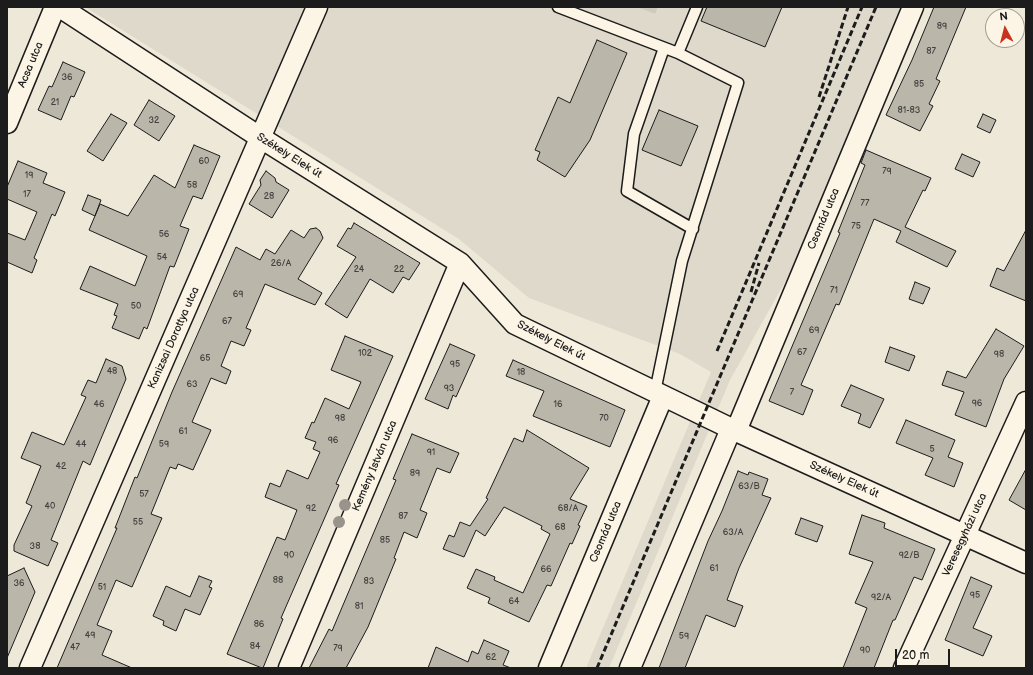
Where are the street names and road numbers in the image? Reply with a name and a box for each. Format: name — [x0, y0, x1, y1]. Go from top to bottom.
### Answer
street label: Acsa utca — [15, 40, 47, 90]
street label: Székely Elek út — [254, 131, 324, 181]
street label: Csomád utca — [805, 186, 843, 252]
street label: Kanizsai Dorottya utca — [146, 285, 202, 391]
street label: Székely Elek út — [515, 318, 587, 364]
street label: Kemény István utca — [350, 419, 400, 513]
street label: Székely Elek út — [807, 459, 881, 501]
street label: Veresegyházi utca — [940, 491, 990, 579]
street label: Csomád utca — [587, 499, 625, 565]

